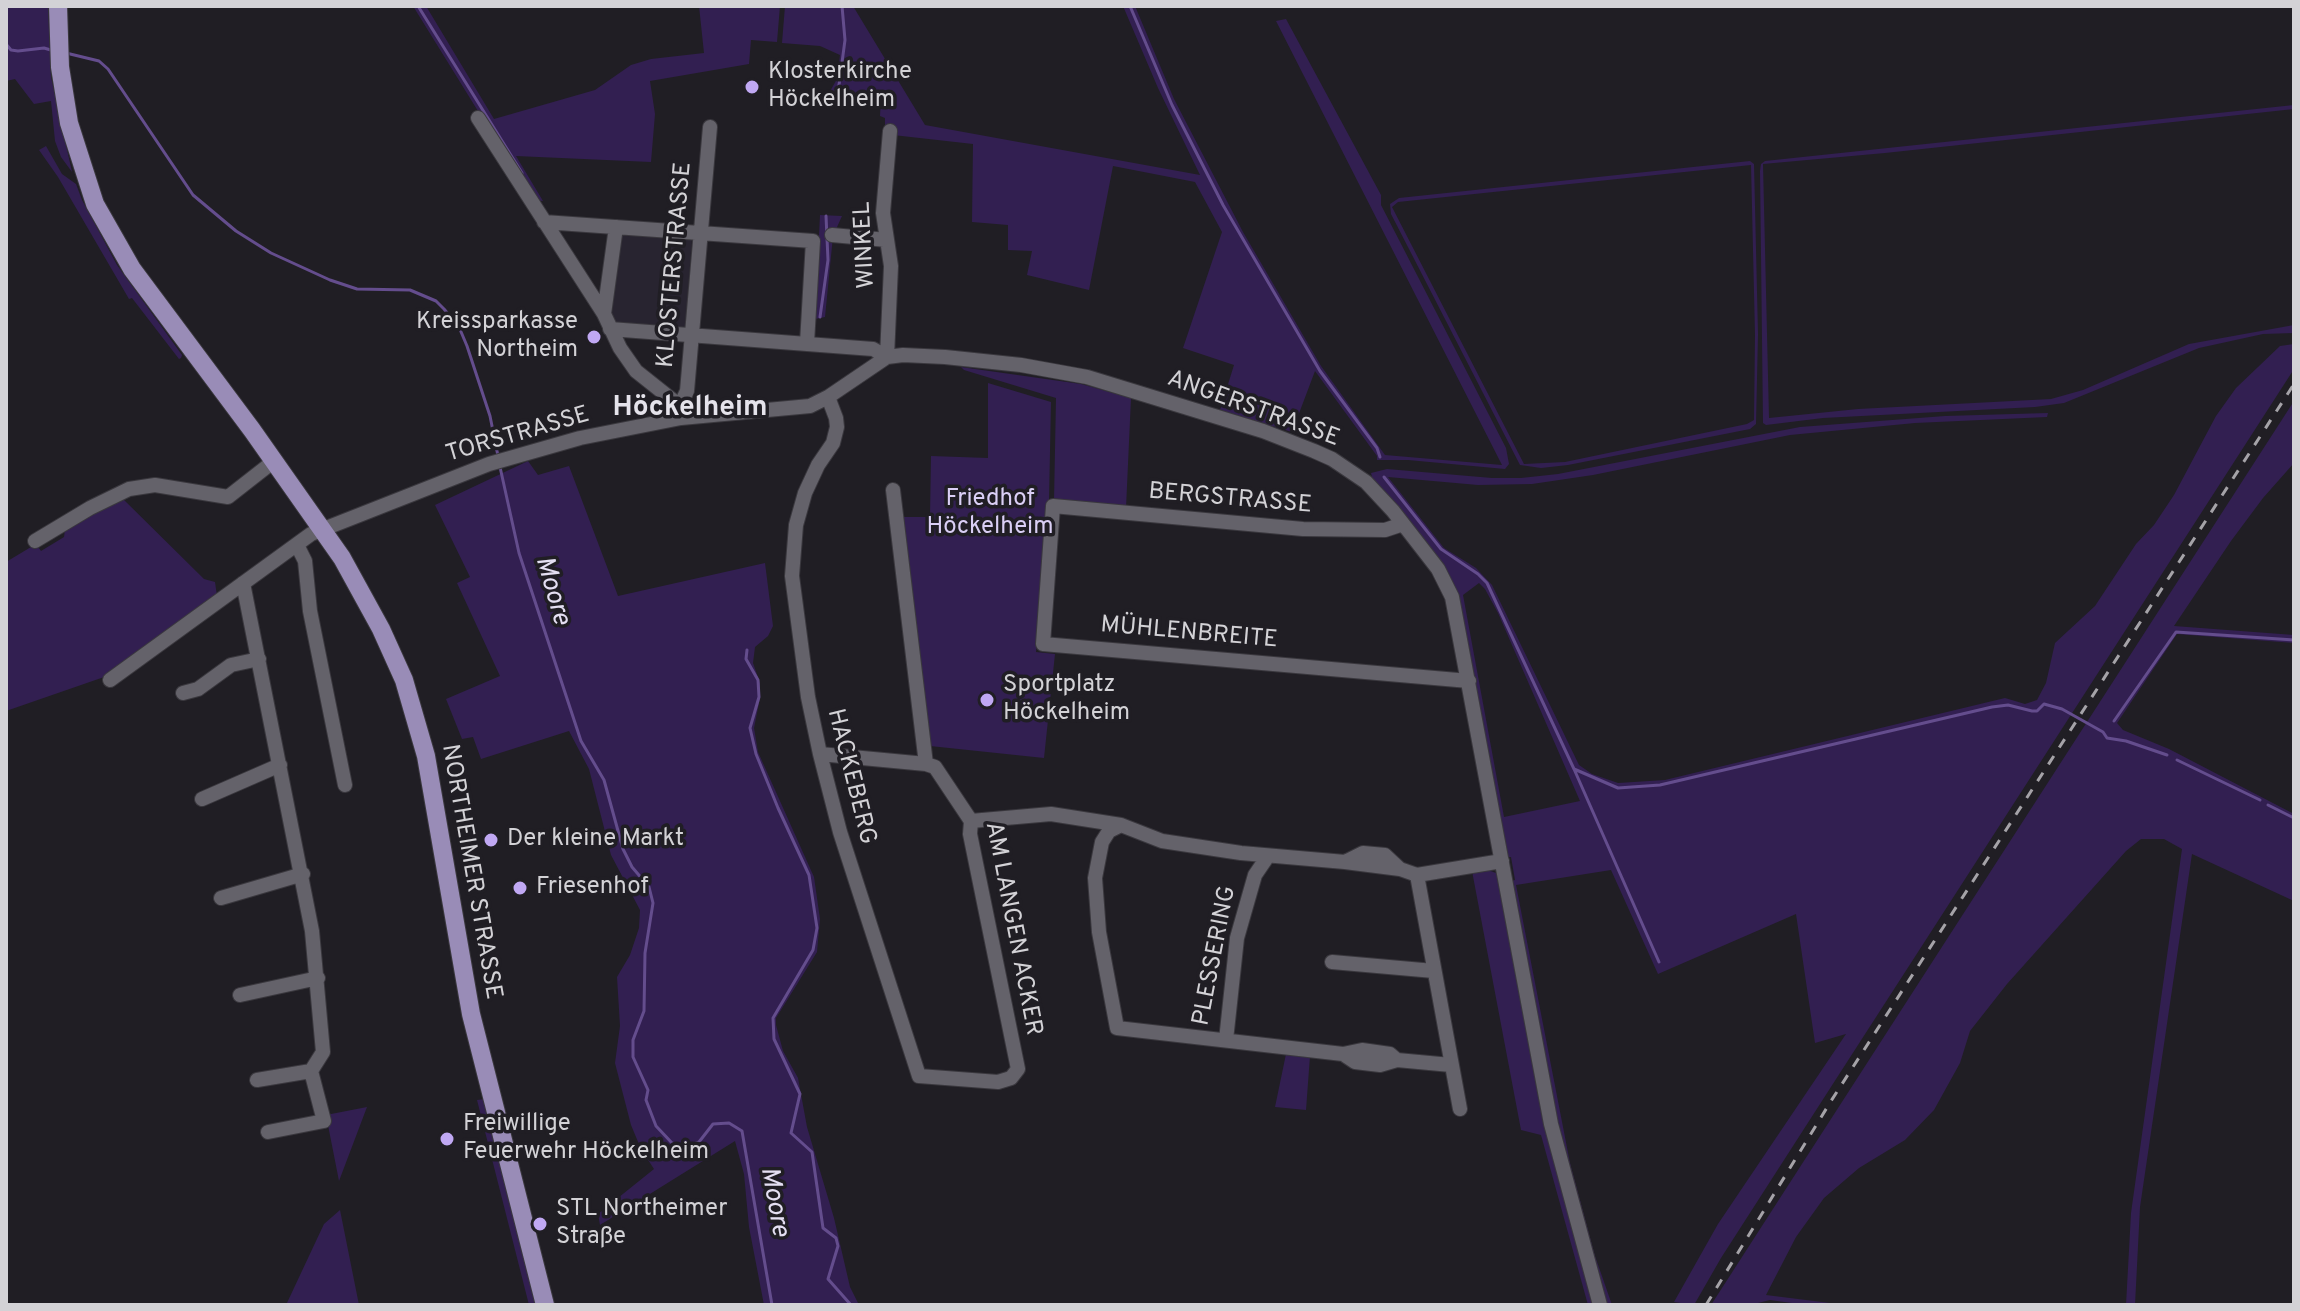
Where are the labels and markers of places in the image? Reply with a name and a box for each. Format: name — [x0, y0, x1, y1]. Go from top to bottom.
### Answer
place label: Klosterkirche Höckelheim — [768, 59, 912, 115]
marker: Klosterkirche Höckelheim — [743, 78, 761, 96]
place label: Kreissparkasse Northeim — [416, 309, 578, 365]
marker: Kreissparkasse Northeim — [585, 328, 603, 346]
place label: Sportplatz Höckelheim — [1003, 672, 1130, 728]
marker: Sportplatz Höckelheim — [978, 691, 996, 709]
place label: Der kleine Markt — [507, 826, 684, 854]
marker: Der kleine Markt — [482, 831, 500, 849]
place label: Friesenhof — [536, 874, 648, 902]
marker: Friesenhof — [511, 879, 529, 897]
place label: Freiwillige Feuerwehr Höckelheim — [463, 1111, 709, 1167]
marker: Freiwillige Feuerwehr Höckelheim — [438, 1130, 456, 1148]
place label: STL Northeimer Straße — [556, 1196, 728, 1252]
marker: STL Northeimer Straße — [531, 1215, 549, 1233]

